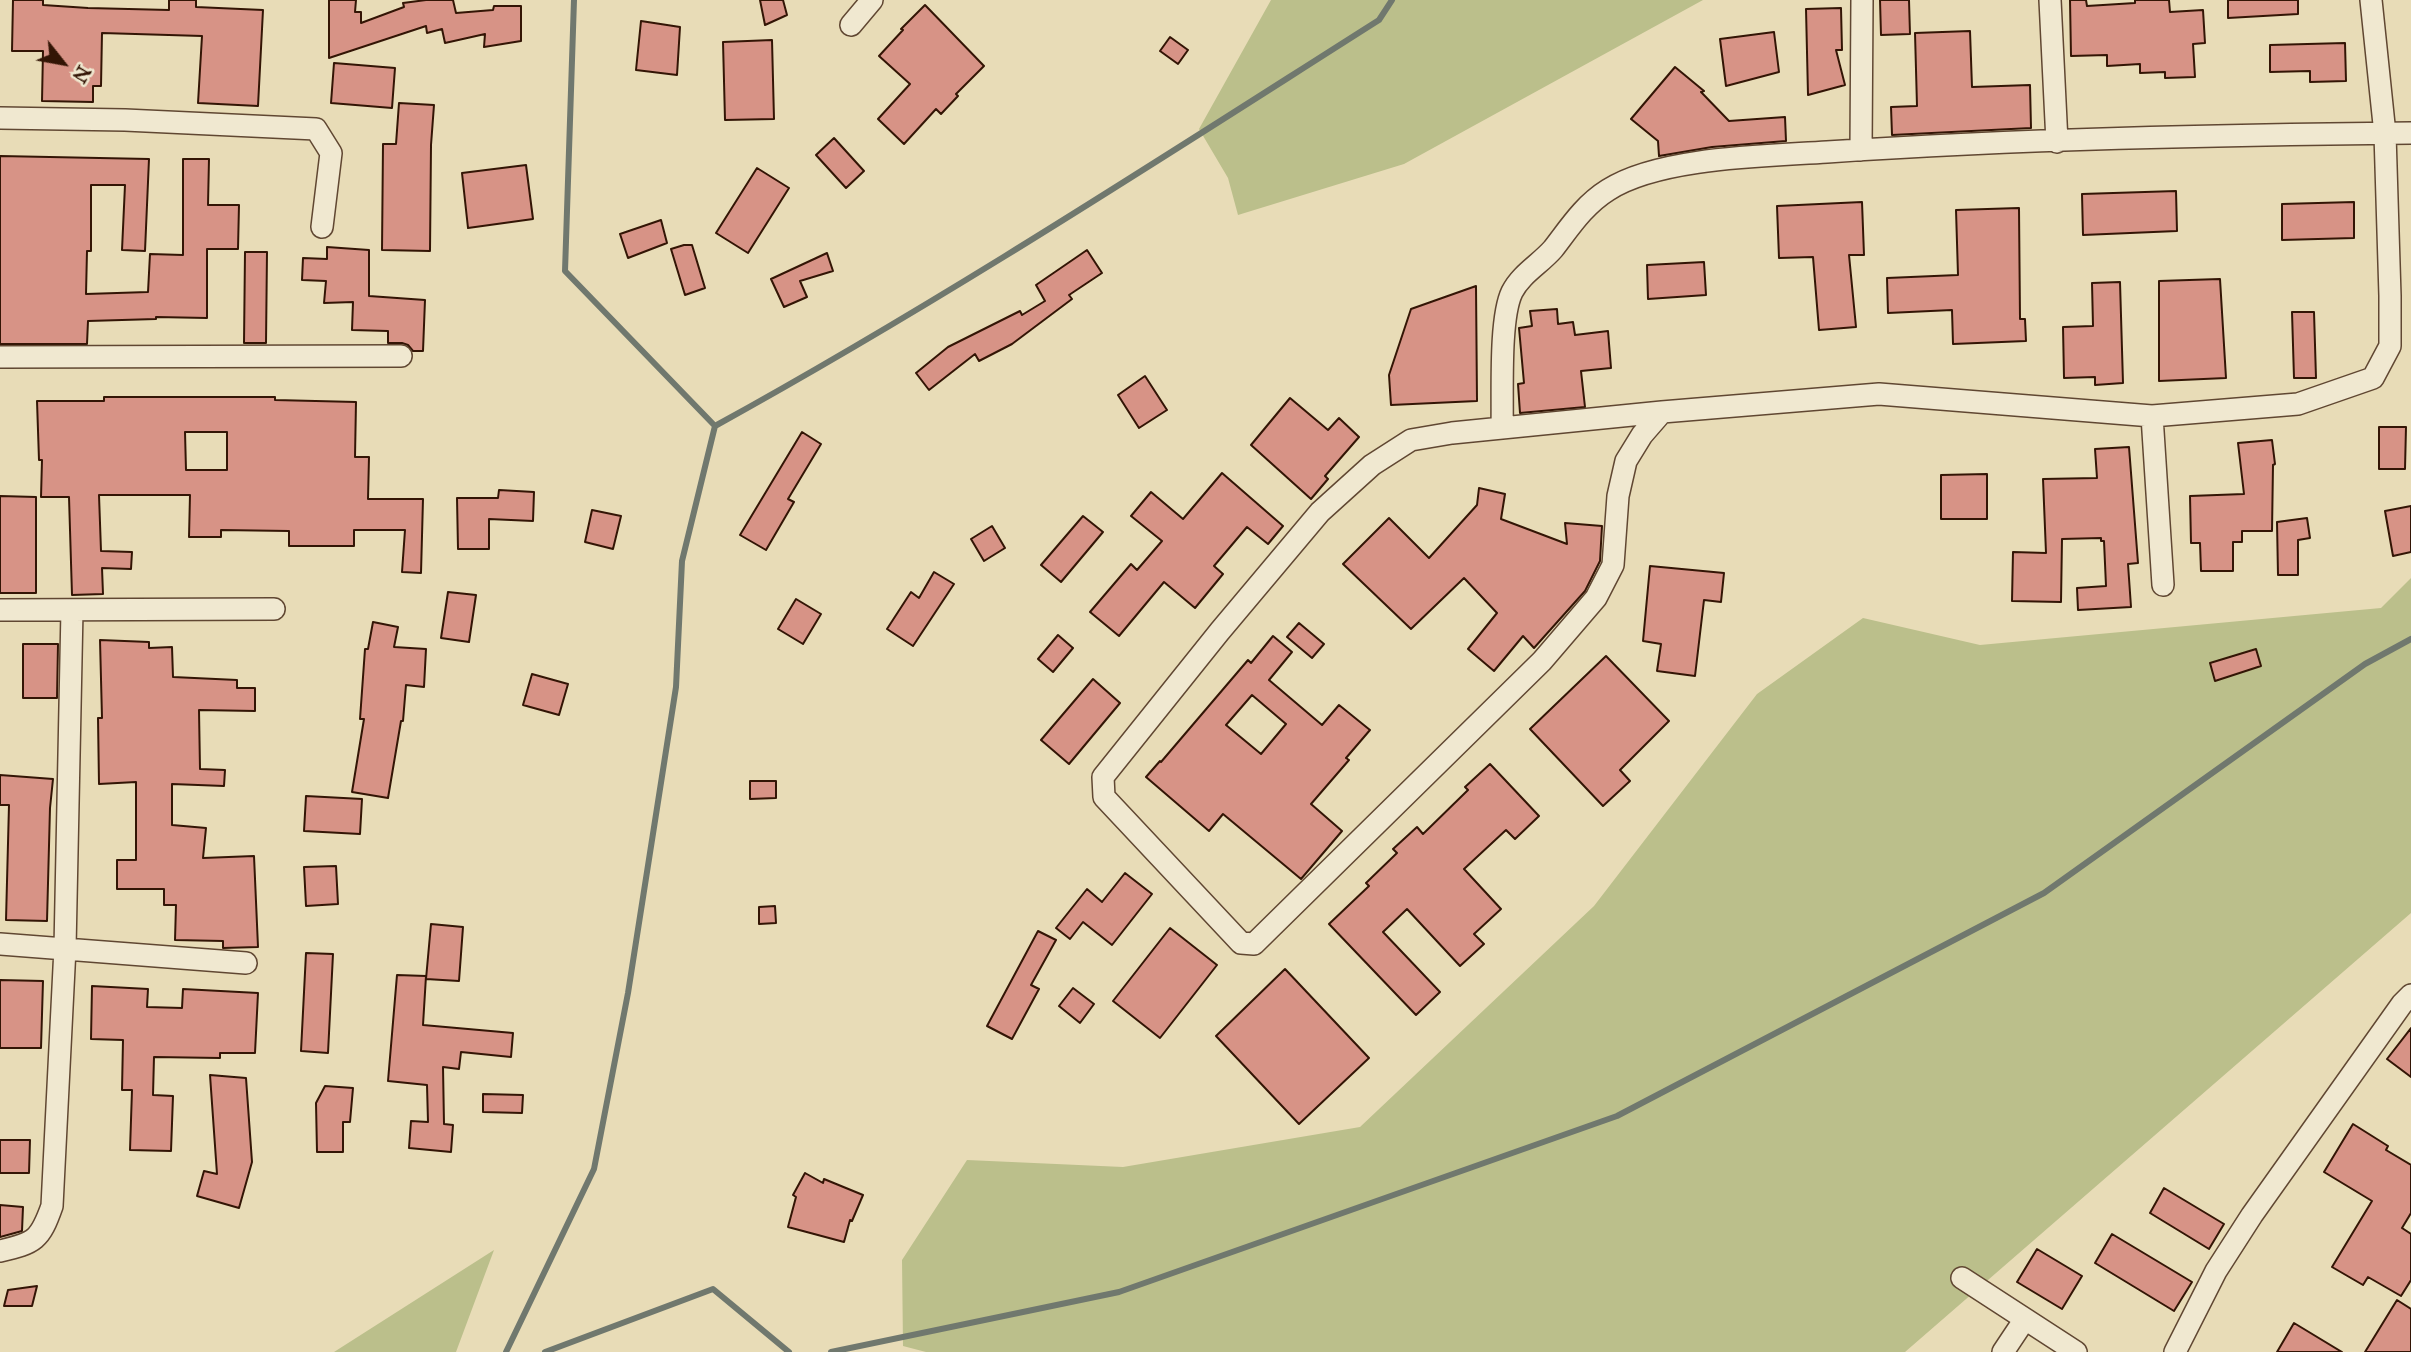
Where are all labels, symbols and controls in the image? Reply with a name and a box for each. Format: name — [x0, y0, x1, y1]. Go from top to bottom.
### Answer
north arrow — [28, 28, 98, 98]
text: N — [67, 61, 95, 87]

